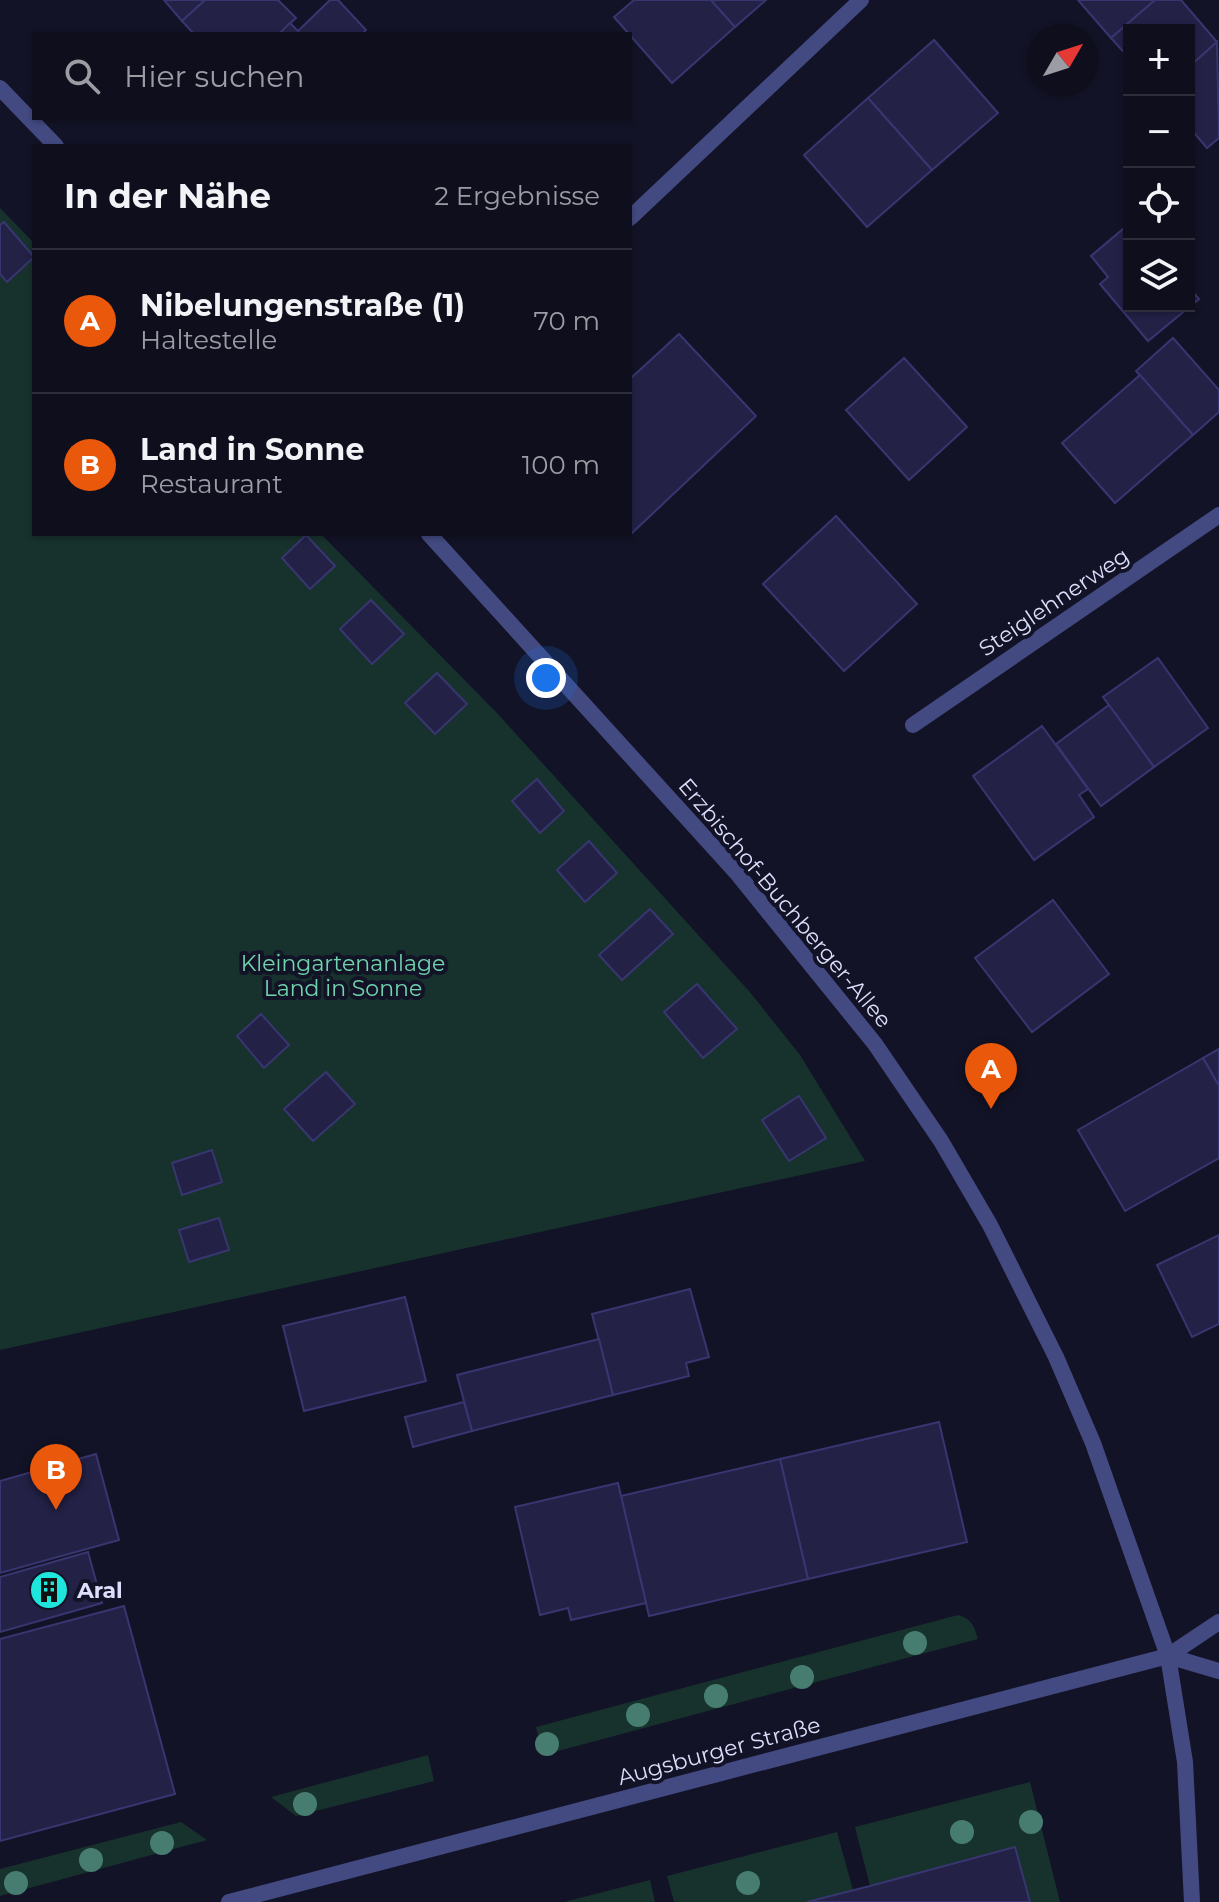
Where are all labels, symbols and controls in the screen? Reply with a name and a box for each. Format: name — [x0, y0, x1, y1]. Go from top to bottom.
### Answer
north arrow — [1027, 24, 1099, 96]
map controls — [1123, 24, 1195, 312]
button: + — [1123, 24, 1195, 96]
search box — [32, 32, 632, 120]
icon: search — [60, 54, 104, 98]
text: Hier suchen — [124, 58, 305, 95]
button: − — [1123, 96, 1195, 168]
button: locate — [1123, 168, 1195, 240]
text: In der Nähe — [64, 175, 271, 217]
text: 2 Ergebnisse — [434, 180, 600, 212]
button: layers — [1123, 240, 1195, 312]
text: Nibelungenstraße (1) — [140, 287, 465, 324]
text: A — [80, 305, 100, 337]
text: 70 m — [534, 305, 600, 337]
text: Haltestelle — [140, 324, 277, 356]
text: Land in Sonne — [140, 431, 364, 468]
text: B — [80, 449, 100, 481]
text: 100 m — [522, 449, 600, 481]
text: Restaurant — [140, 468, 283, 500]
street label: Steiglehnerweg — [974, 542, 1134, 662]
your location — [526, 658, 566, 698]
street label: Erzbischof-Buchberger-Allee — [673, 773, 897, 1033]
park label: Kleingartenanlage Land in Sonne — [241, 950, 445, 1002]
pin: A — [965, 1043, 1017, 1109]
pin: B — [30, 1444, 82, 1510]
building icon: Aral — [28, 1569, 70, 1611]
place label: Aral — [76, 1577, 123, 1604]
street label: Augsburger Straße — [615, 1711, 823, 1791]

